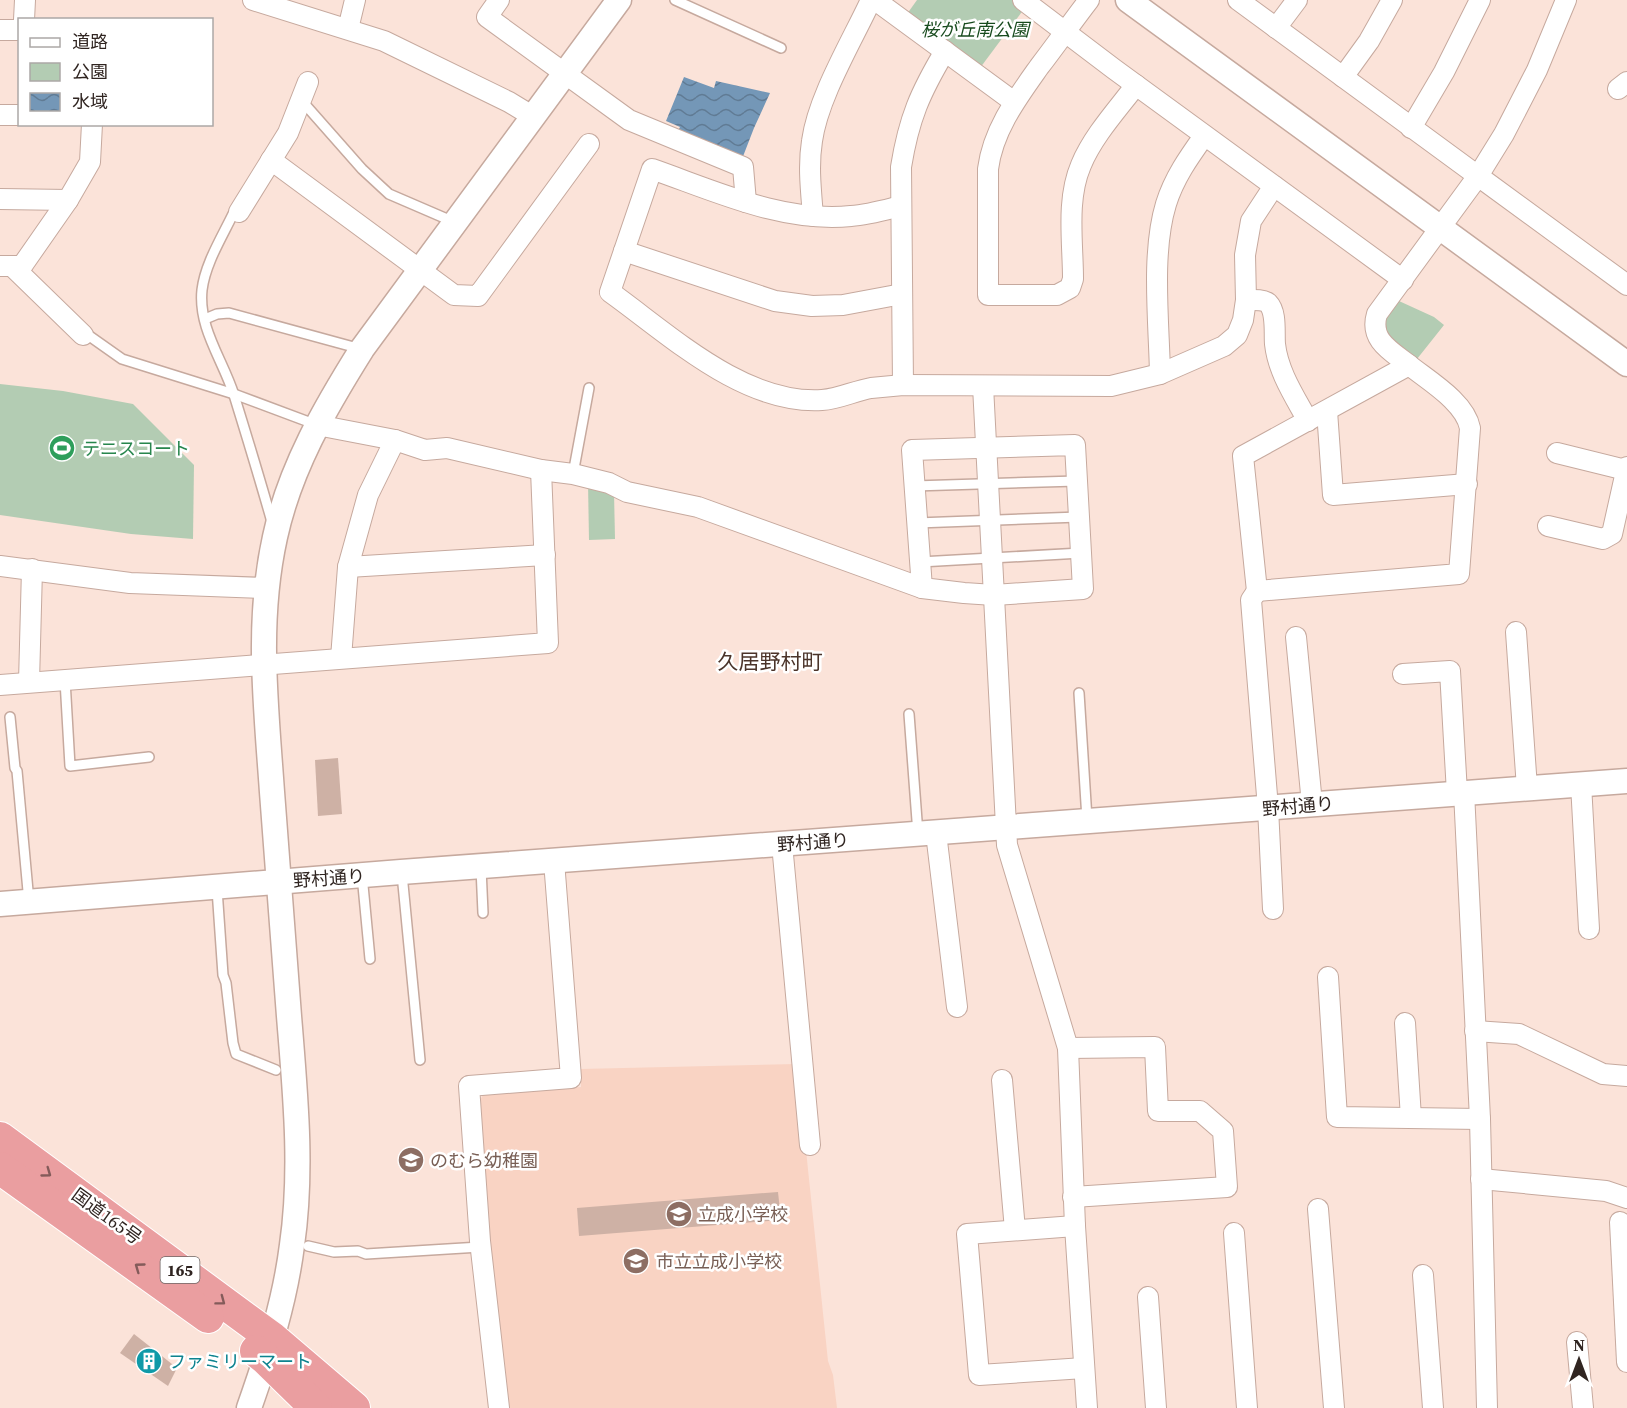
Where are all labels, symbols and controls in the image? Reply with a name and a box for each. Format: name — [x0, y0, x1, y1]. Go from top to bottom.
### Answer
park label: 桜が丘南公園 — [921, 17, 1032, 42]
legend — [18, 18, 213, 126]
text: 道路 — [72, 29, 108, 54]
text: 公園 — [72, 59, 108, 84]
text: 水域 — [72, 89, 108, 114]
sports icon: テニスコート — [47, 433, 77, 463]
place label: テニスコート — [82, 436, 190, 461]
district label: 久居野村町 — [718, 647, 823, 676]
street label: 野村通り — [1261, 790, 1335, 822]
street label: 野村通り — [776, 827, 850, 857]
street label: 野村通り — [292, 863, 366, 893]
school or university icon: のむら幼稚園 — [396, 1145, 426, 1175]
place label: のむら幼稚園 — [430, 1148, 538, 1173]
one-way arrow — [41, 1165, 52, 1176]
street label: 国道165号 — [67, 1182, 147, 1250]
school or university icon: 立成小学校 — [664, 1199, 694, 1229]
place label: 立成小学校 — [698, 1202, 788, 1227]
school or university icon: 市立立成小学校 — [621, 1246, 651, 1276]
place label: 市立立成小学校 — [656, 1249, 782, 1274]
road number: 165 — [160, 1257, 200, 1283]
one-way arrow — [135, 1264, 146, 1275]
one-way arrow — [215, 1293, 226, 1304]
north arrow — [1549, 1330, 1609, 1390]
text: N — [1573, 1334, 1585, 1356]
building icon: ファミリーマート — [134, 1346, 164, 1376]
place label: ファミリーマート — [168, 1349, 312, 1374]

